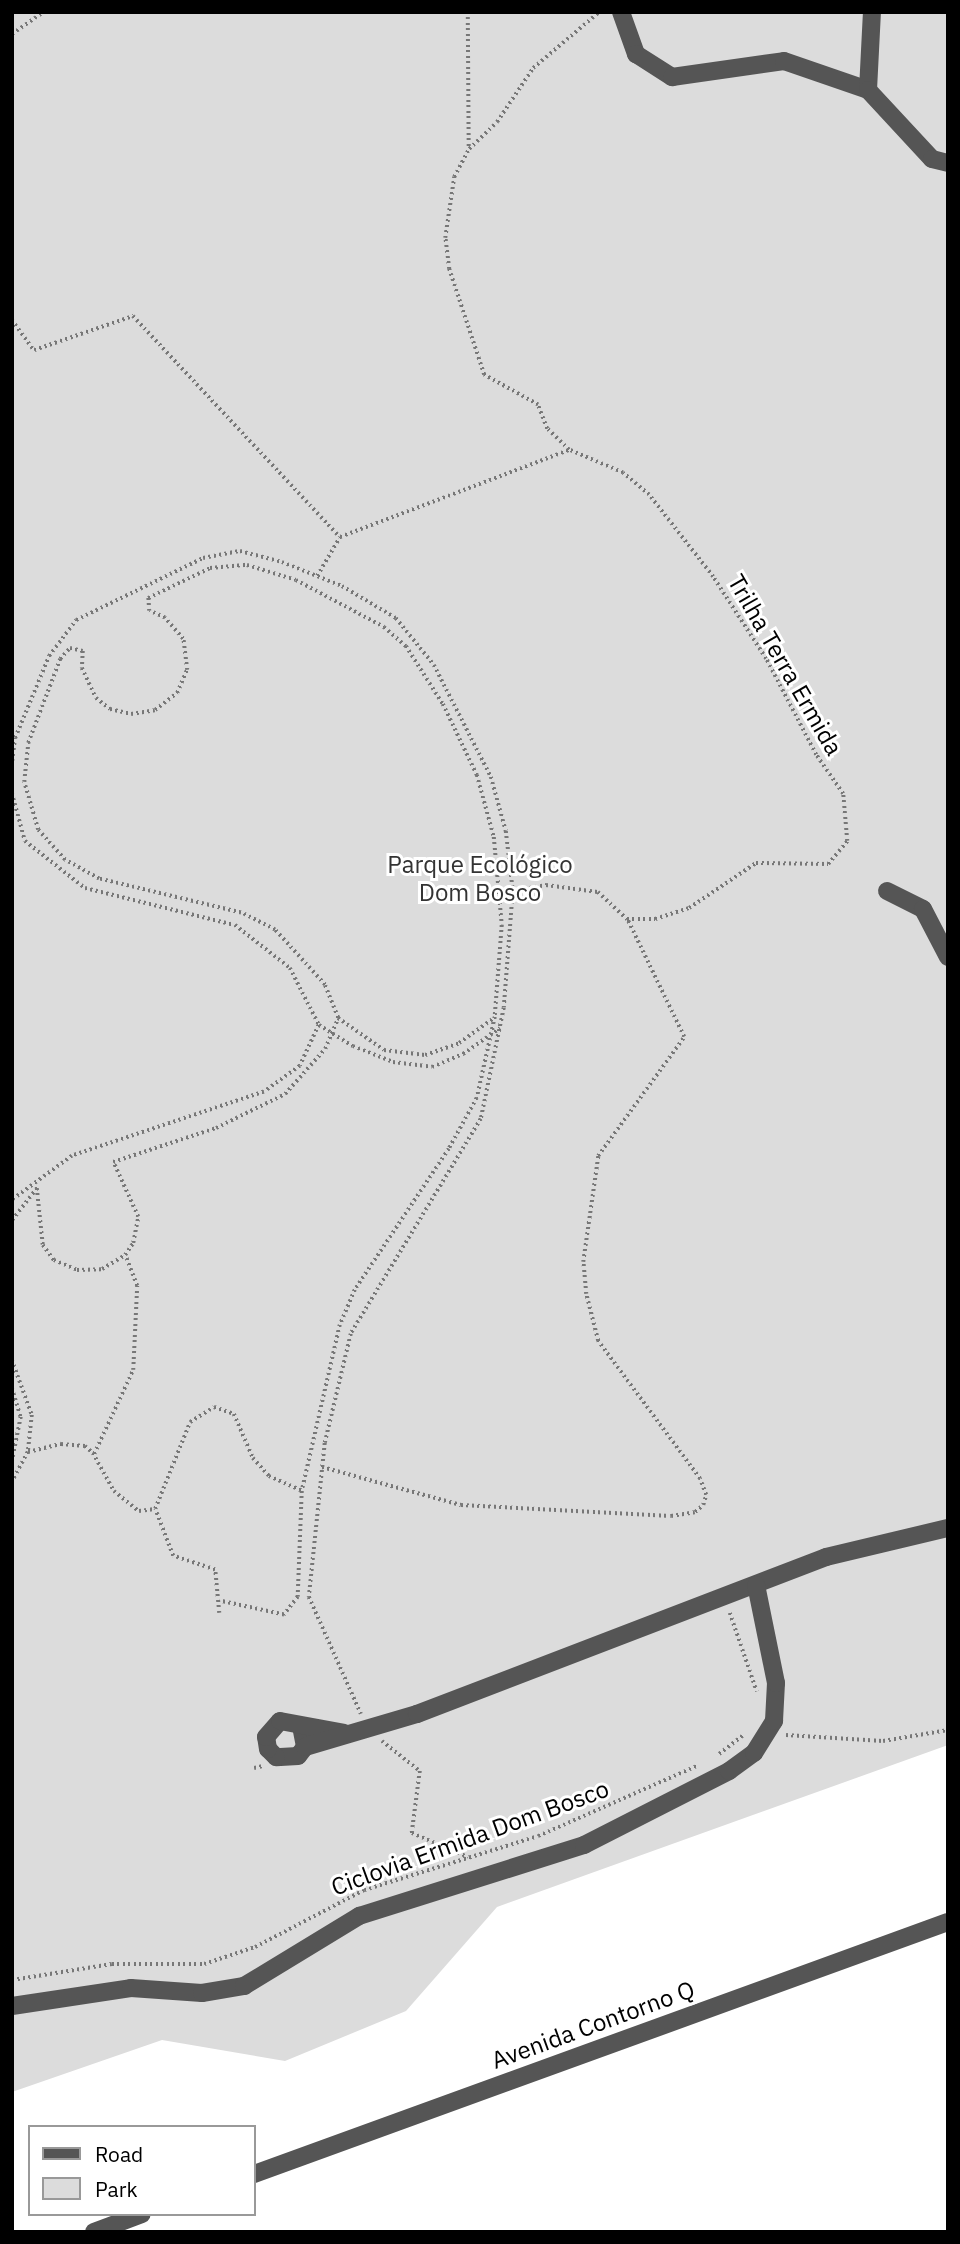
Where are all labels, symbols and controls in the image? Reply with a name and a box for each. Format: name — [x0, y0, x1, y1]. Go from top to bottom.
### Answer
street label: Trilha Terra Ermida — [722, 569, 848, 761]
park label: Parque Ecológico Dom Bosco — [387, 851, 573, 907]
street label: Ciclovia Ermida Dom Bosco — [327, 1774, 613, 1902]
street label: Avenida Contorno Q — [488, 1975, 698, 2075]
legend — [28, 2125, 256, 2216]
text: Road — [95, 2140, 143, 2168]
text: Park — [95, 2175, 138, 2203]

